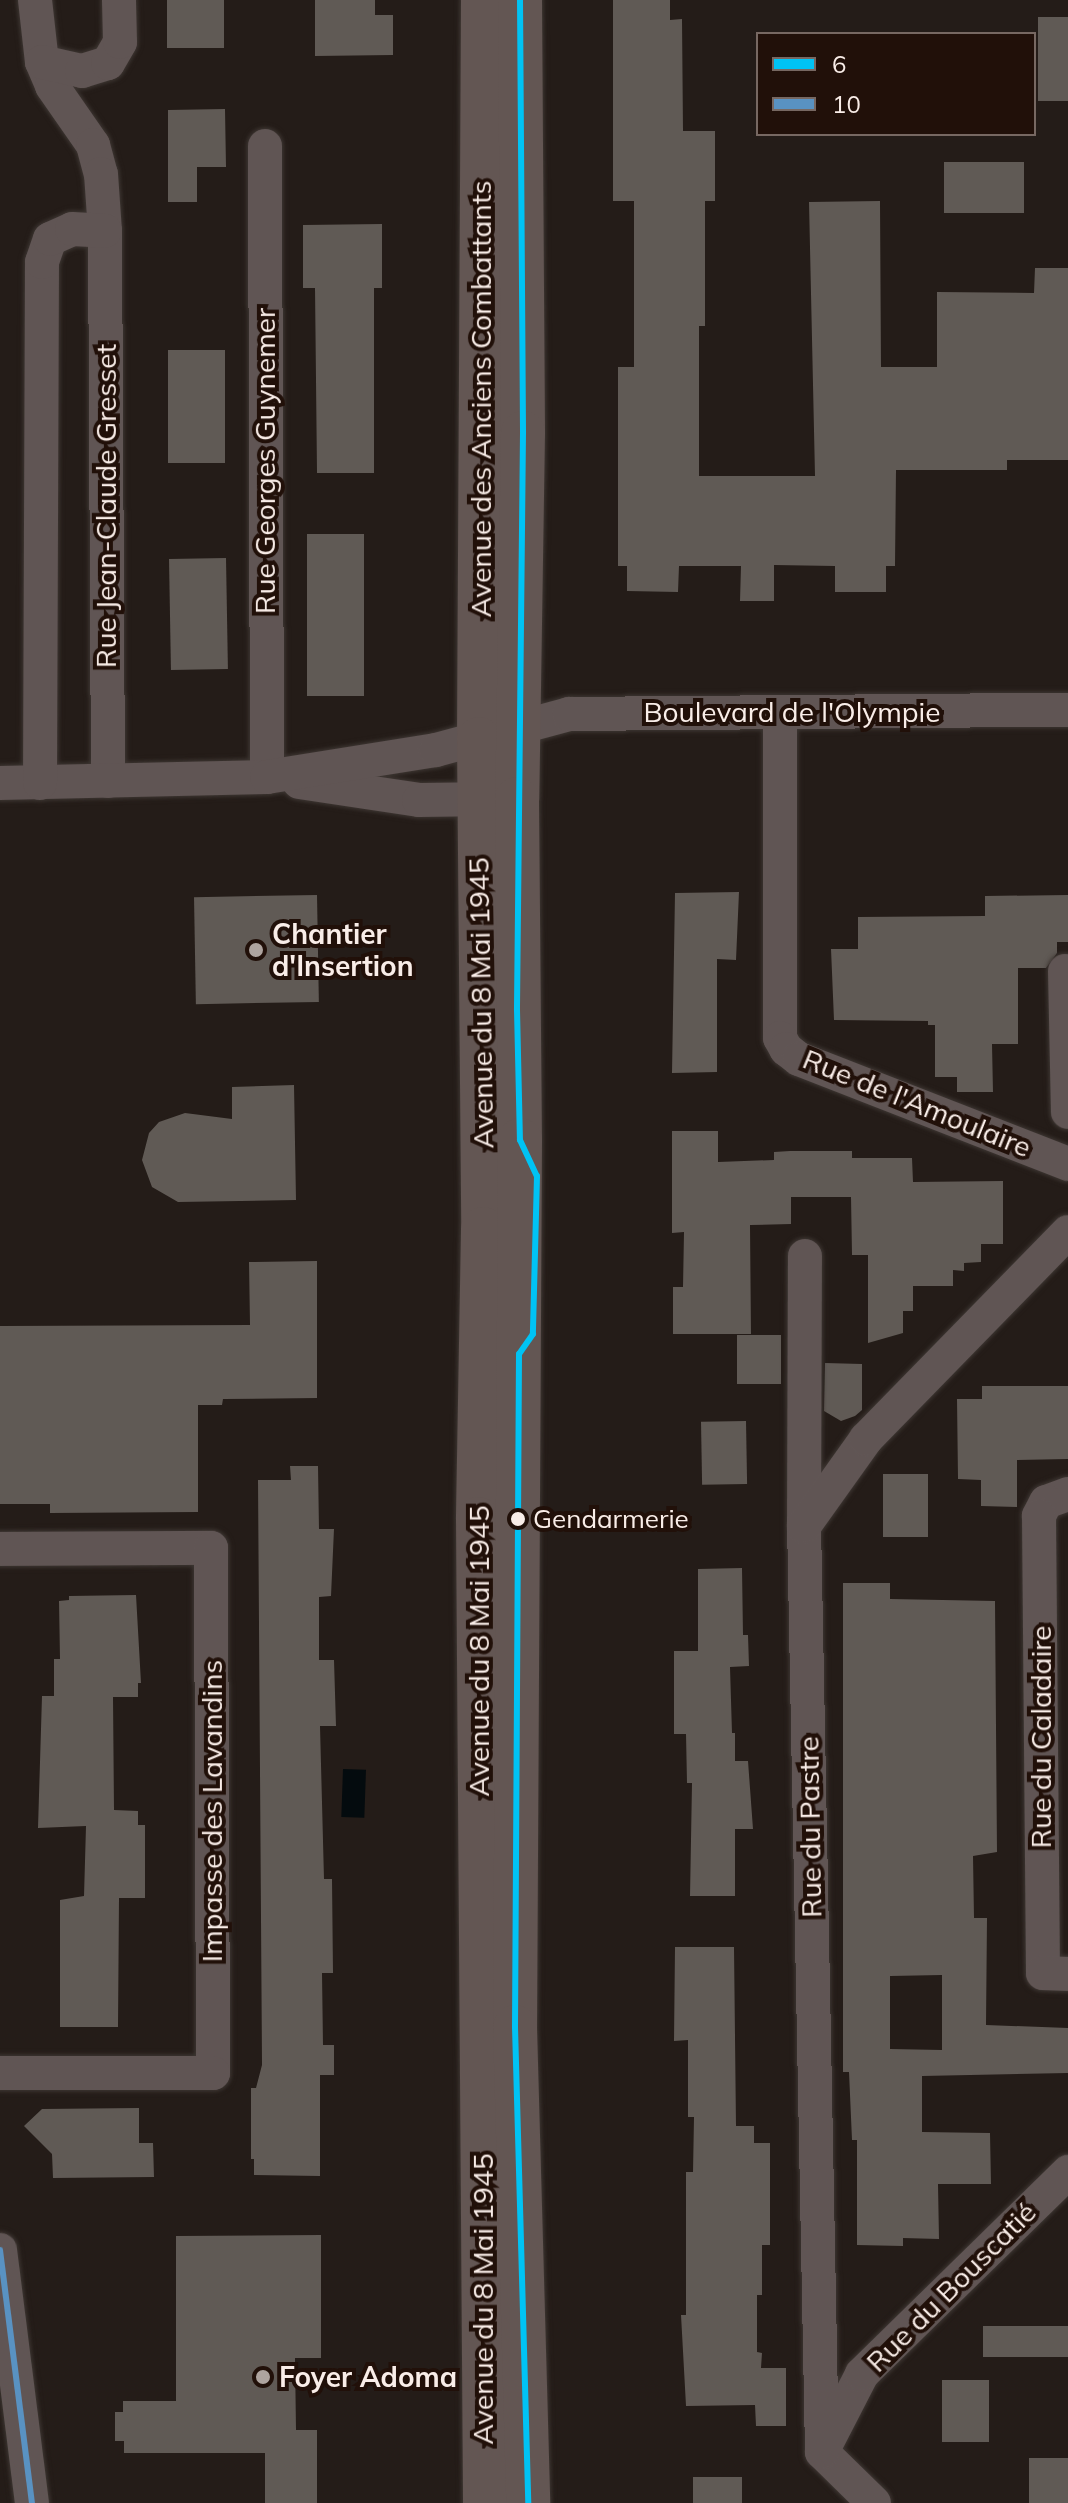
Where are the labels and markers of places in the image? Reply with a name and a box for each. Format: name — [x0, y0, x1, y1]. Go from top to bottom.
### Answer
place label: Chantier d'Insertion — [272, 917, 414, 983]
marker: Chantier d'Insertion — [247, 941, 265, 959]
place label: Gendarmerie — [533, 1503, 689, 1535]
marker: Gendarmerie — [510, 1511, 526, 1527]
place label: Foyer Adoma — [279, 2360, 457, 2394]
marker: Foyer Adoma — [254, 2368, 272, 2386]

